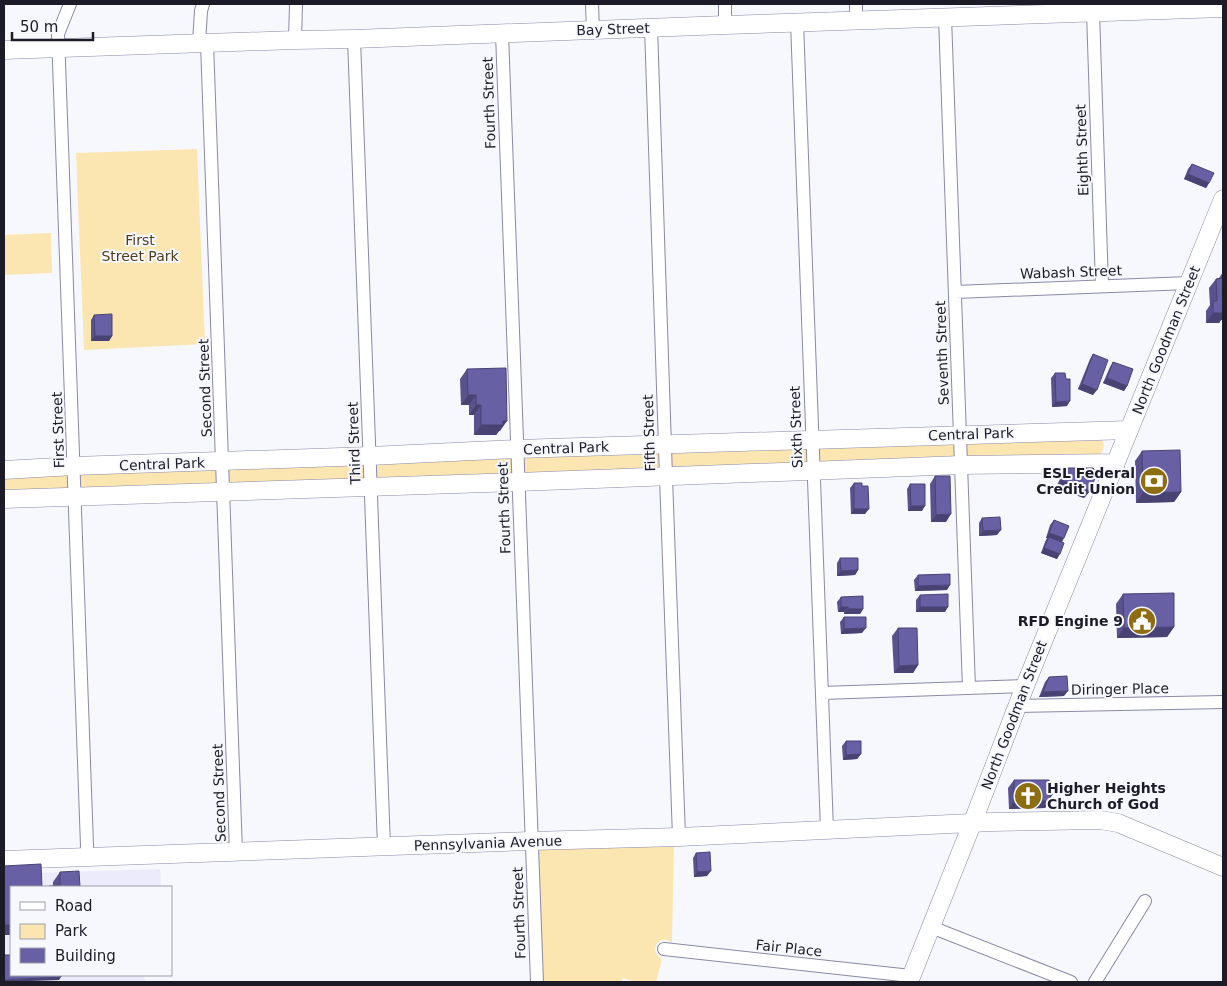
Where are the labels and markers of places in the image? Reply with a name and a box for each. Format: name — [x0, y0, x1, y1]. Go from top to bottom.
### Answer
place label: ESL Federal Credit Union — [1036, 465, 1135, 497]
bank icon: ESL Federal Credit Union — [1139, 466, 1169, 496]
public building icon: RFD Engine 9 — [1127, 606, 1157, 636]
place label: RFD Engine 9 — [1018, 613, 1123, 629]
place label: Higher Heights Church of God — [1047, 780, 1166, 812]
church icon: Higher Heights Church of God — [1013, 781, 1043, 811]

